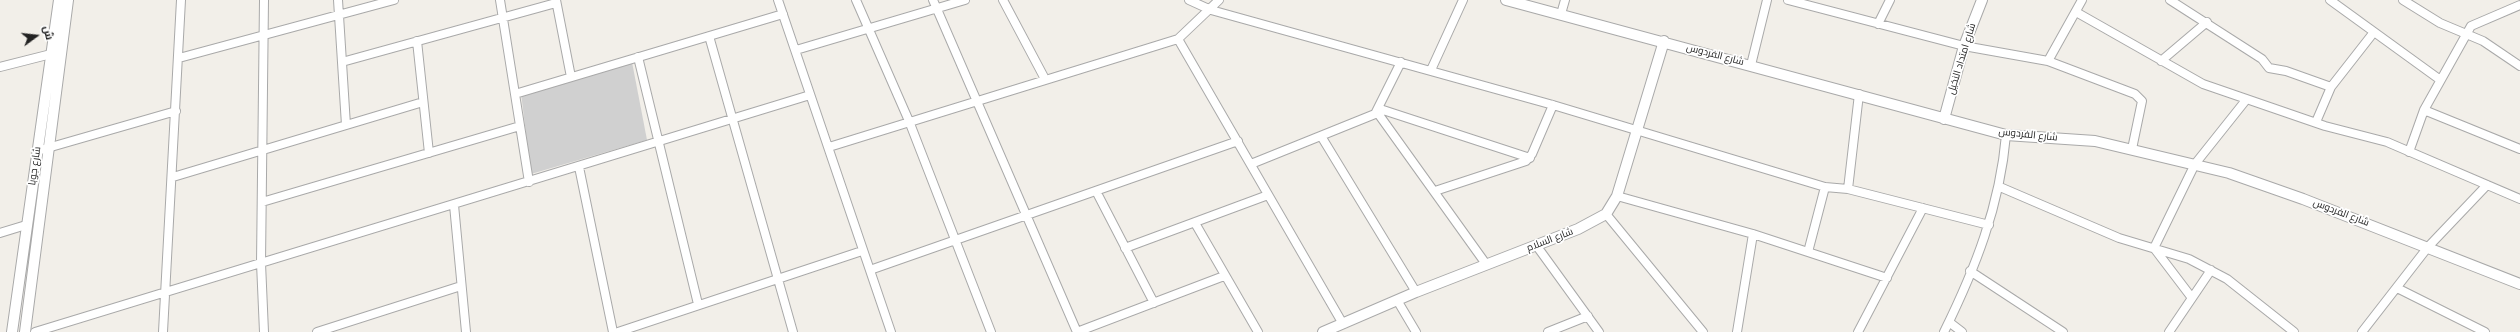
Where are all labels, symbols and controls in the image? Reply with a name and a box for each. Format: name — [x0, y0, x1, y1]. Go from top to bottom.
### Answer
north arrow — [16, 16, 56, 56]
street label: شارع امتداد النخيل — [1945, 22, 1979, 96]
text: ش — [40, 24, 56, 41]
street label: شارع الفردوس — [1685, 42, 1745, 68]
street label: شارع الفردوس — [1998, 126, 2058, 144]
street label: شارع جوبا — [26, 146, 44, 186]
street label: شارع الفردوس — [2311, 197, 2371, 229]
street label: شارع السلام — [1525, 226, 1575, 254]

